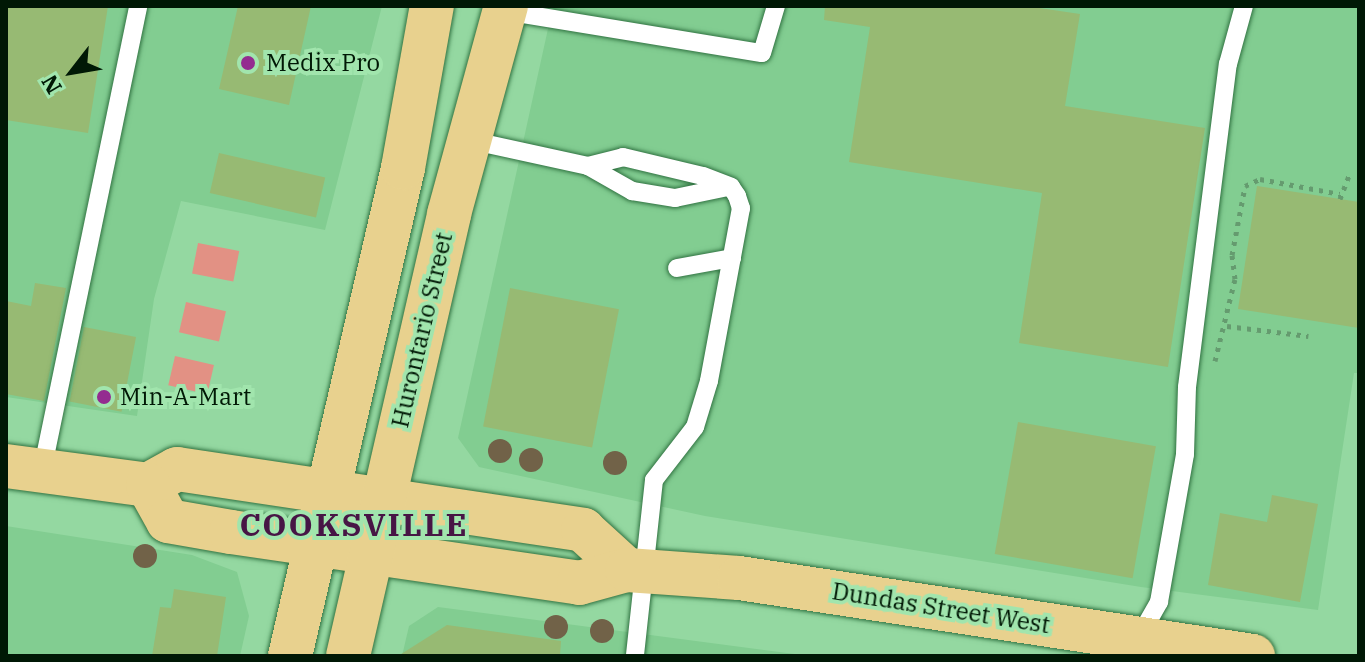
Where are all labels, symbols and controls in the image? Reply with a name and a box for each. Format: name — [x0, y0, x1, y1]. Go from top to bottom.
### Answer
north arrow — [32, 32, 112, 112]
place label: Medix Pro — [266, 49, 380, 77]
marker: Medix Pro — [237, 52, 259, 74]
text: N — [34, 70, 68, 100]
street label: Hurontario Street — [386, 230, 458, 430]
place label: Min-A-Mart — [120, 383, 251, 411]
marker: Min-A-Mart — [95, 388, 113, 406]
district label: COOKSVILLE — [239, 505, 469, 543]
street label: Dundas Street West — [830, 577, 1052, 639]

